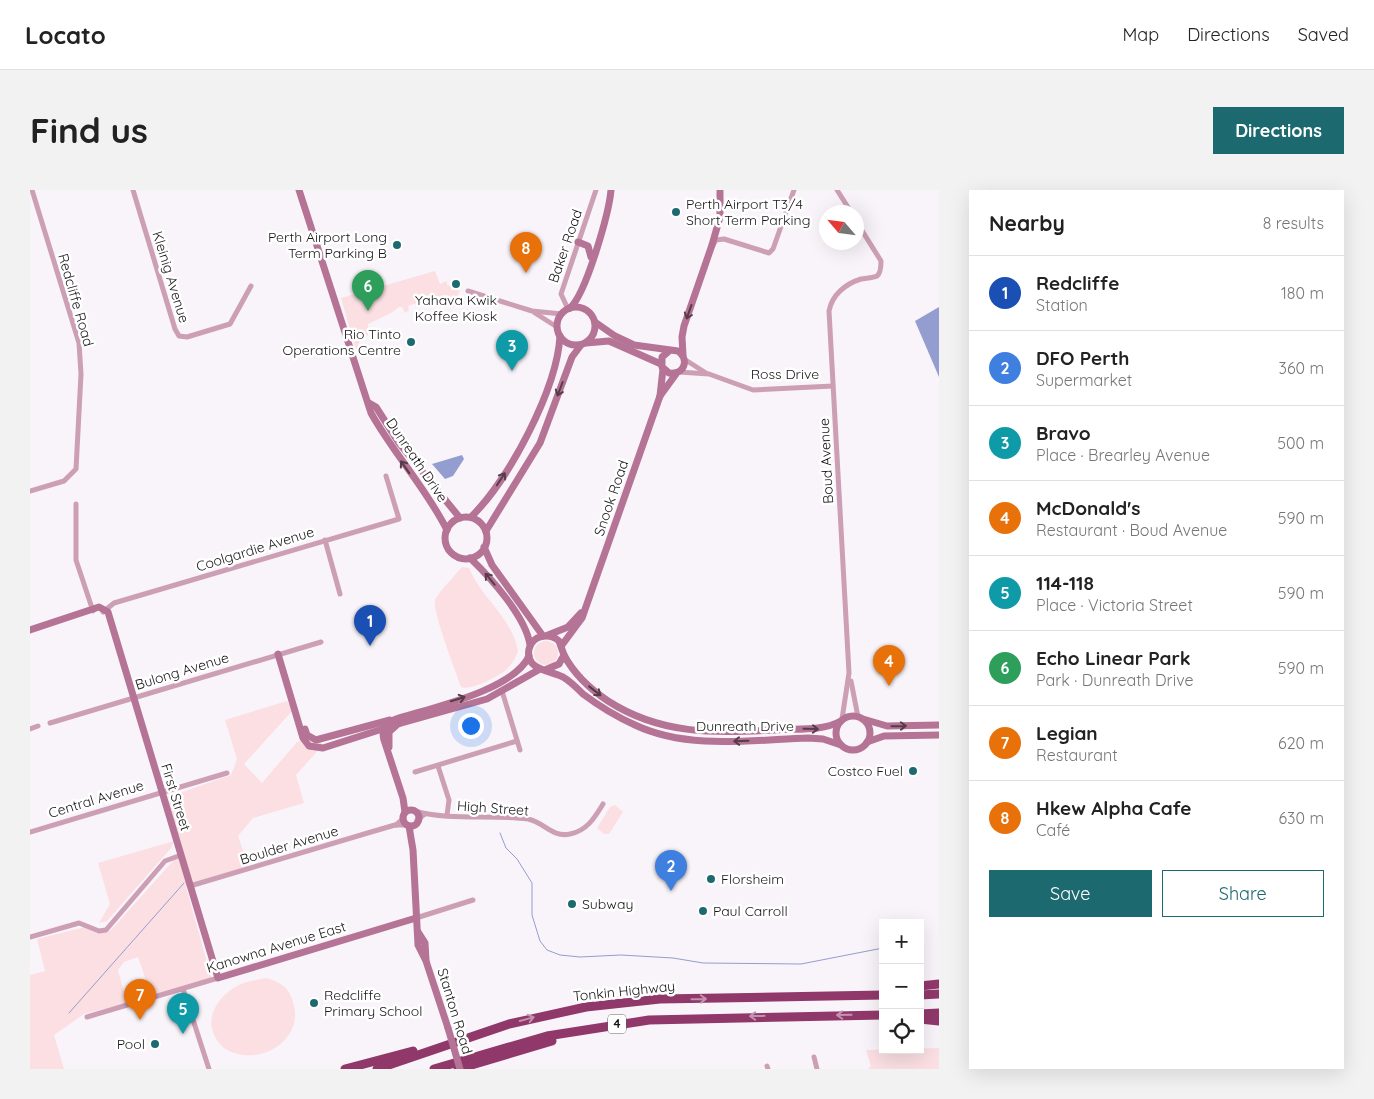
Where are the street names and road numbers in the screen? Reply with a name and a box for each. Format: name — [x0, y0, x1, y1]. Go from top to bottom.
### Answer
street label: Baker Road — [544, 207, 586, 285]
street label: Kleinig Avenue — [149, 229, 194, 325]
street label: Redcliffe Road — [54, 252, 98, 348]
street label: Ross Drive — [751, 365, 819, 383]
street label: Dunreath Drive — [382, 414, 452, 506]
street label: Boud Avenue — [815, 418, 837, 504]
street label: Snook Road — [590, 458, 632, 538]
street label: Coolgardie Avenue — [194, 522, 316, 576]
street label: Bulong Avenue — [133, 648, 231, 694]
street label: Dunreath Drive — [696, 717, 794, 735]
street label: First Street — [157, 761, 195, 833]
street label: Central Avenue — [46, 776, 146, 822]
street label: High Street — [457, 797, 530, 820]
street label: Boulder Avenue — [238, 821, 341, 869]
street label: Kanowna Avenue East — [204, 917, 348, 977]
street label: Stanton Road — [433, 966, 477, 1056]
street label: Tonkin Highway — [572, 977, 676, 1005]
road number: 4 — [608, 1014, 626, 1034]

